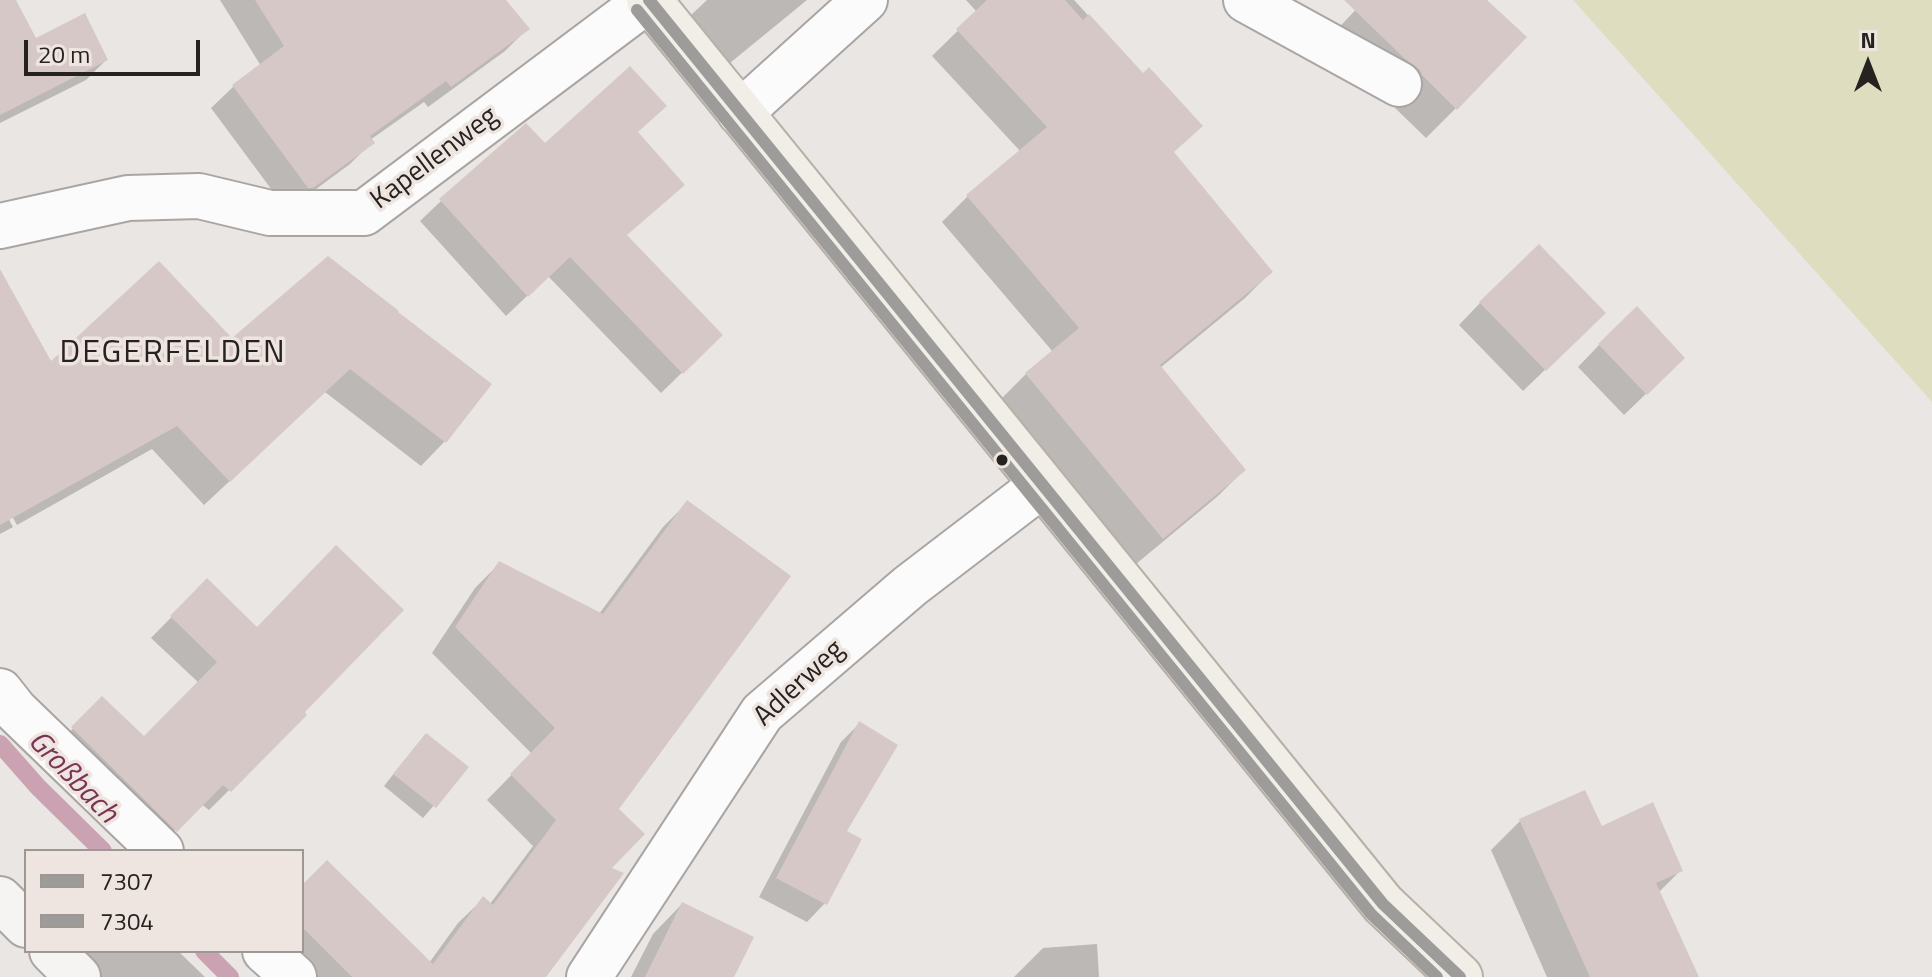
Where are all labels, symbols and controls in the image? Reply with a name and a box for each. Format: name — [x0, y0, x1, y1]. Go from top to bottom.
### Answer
text: N — [1860, 23, 1876, 57]
scale bar — [28, 24, 204, 74]
north arrow — [1828, 24, 1908, 104]
text: 20 m — [38, 36, 90, 72]
street label: Kapellenweg — [365, 100, 505, 218]
district label: DEGERFELDEN — [59, 335, 287, 373]
unlabelled marker — [994, 452, 1010, 468]
street label: Adlerweg — [748, 634, 852, 734]
water label: Großbach — [19, 724, 125, 832]
legend — [24, 849, 304, 953]
text: 7307 — [100, 863, 154, 899]
text: 7304 — [100, 903, 154, 939]

